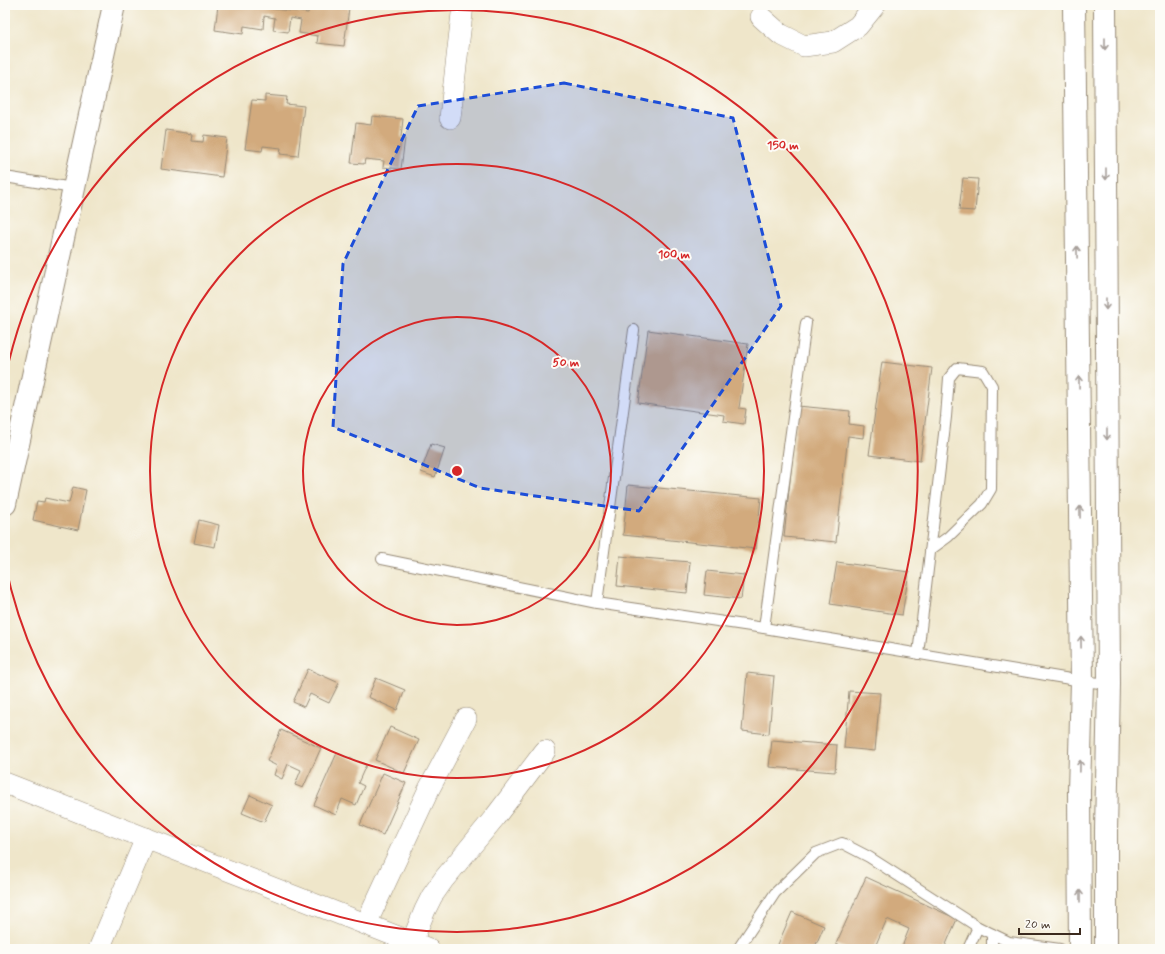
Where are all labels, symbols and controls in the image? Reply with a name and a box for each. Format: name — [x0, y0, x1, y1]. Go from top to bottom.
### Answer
one-way arrow — [1101, 37, 1109, 50]
text: 150 m — [767, 138, 799, 154]
one-way arrow — [1102, 167, 1110, 180]
one-way arrow — [1073, 246, 1081, 259]
text: 100 m — [658, 247, 691, 263]
one-way arrow — [1102, 297, 1110, 310]
text: 50 m — [553, 355, 580, 371]
one-way arrow — [1075, 376, 1083, 389]
one-way arrow — [1103, 427, 1111, 440]
centre of rings — [450, 464, 464, 478]
one-way arrow — [1076, 506, 1084, 519]
one-way arrow — [1077, 636, 1085, 649]
one-way arrow — [1076, 760, 1084, 773]
one-way arrow — [1076, 890, 1084, 903]
scale bar — [1019, 910, 1080, 936]
text: 20 m — [1025, 917, 1051, 933]

